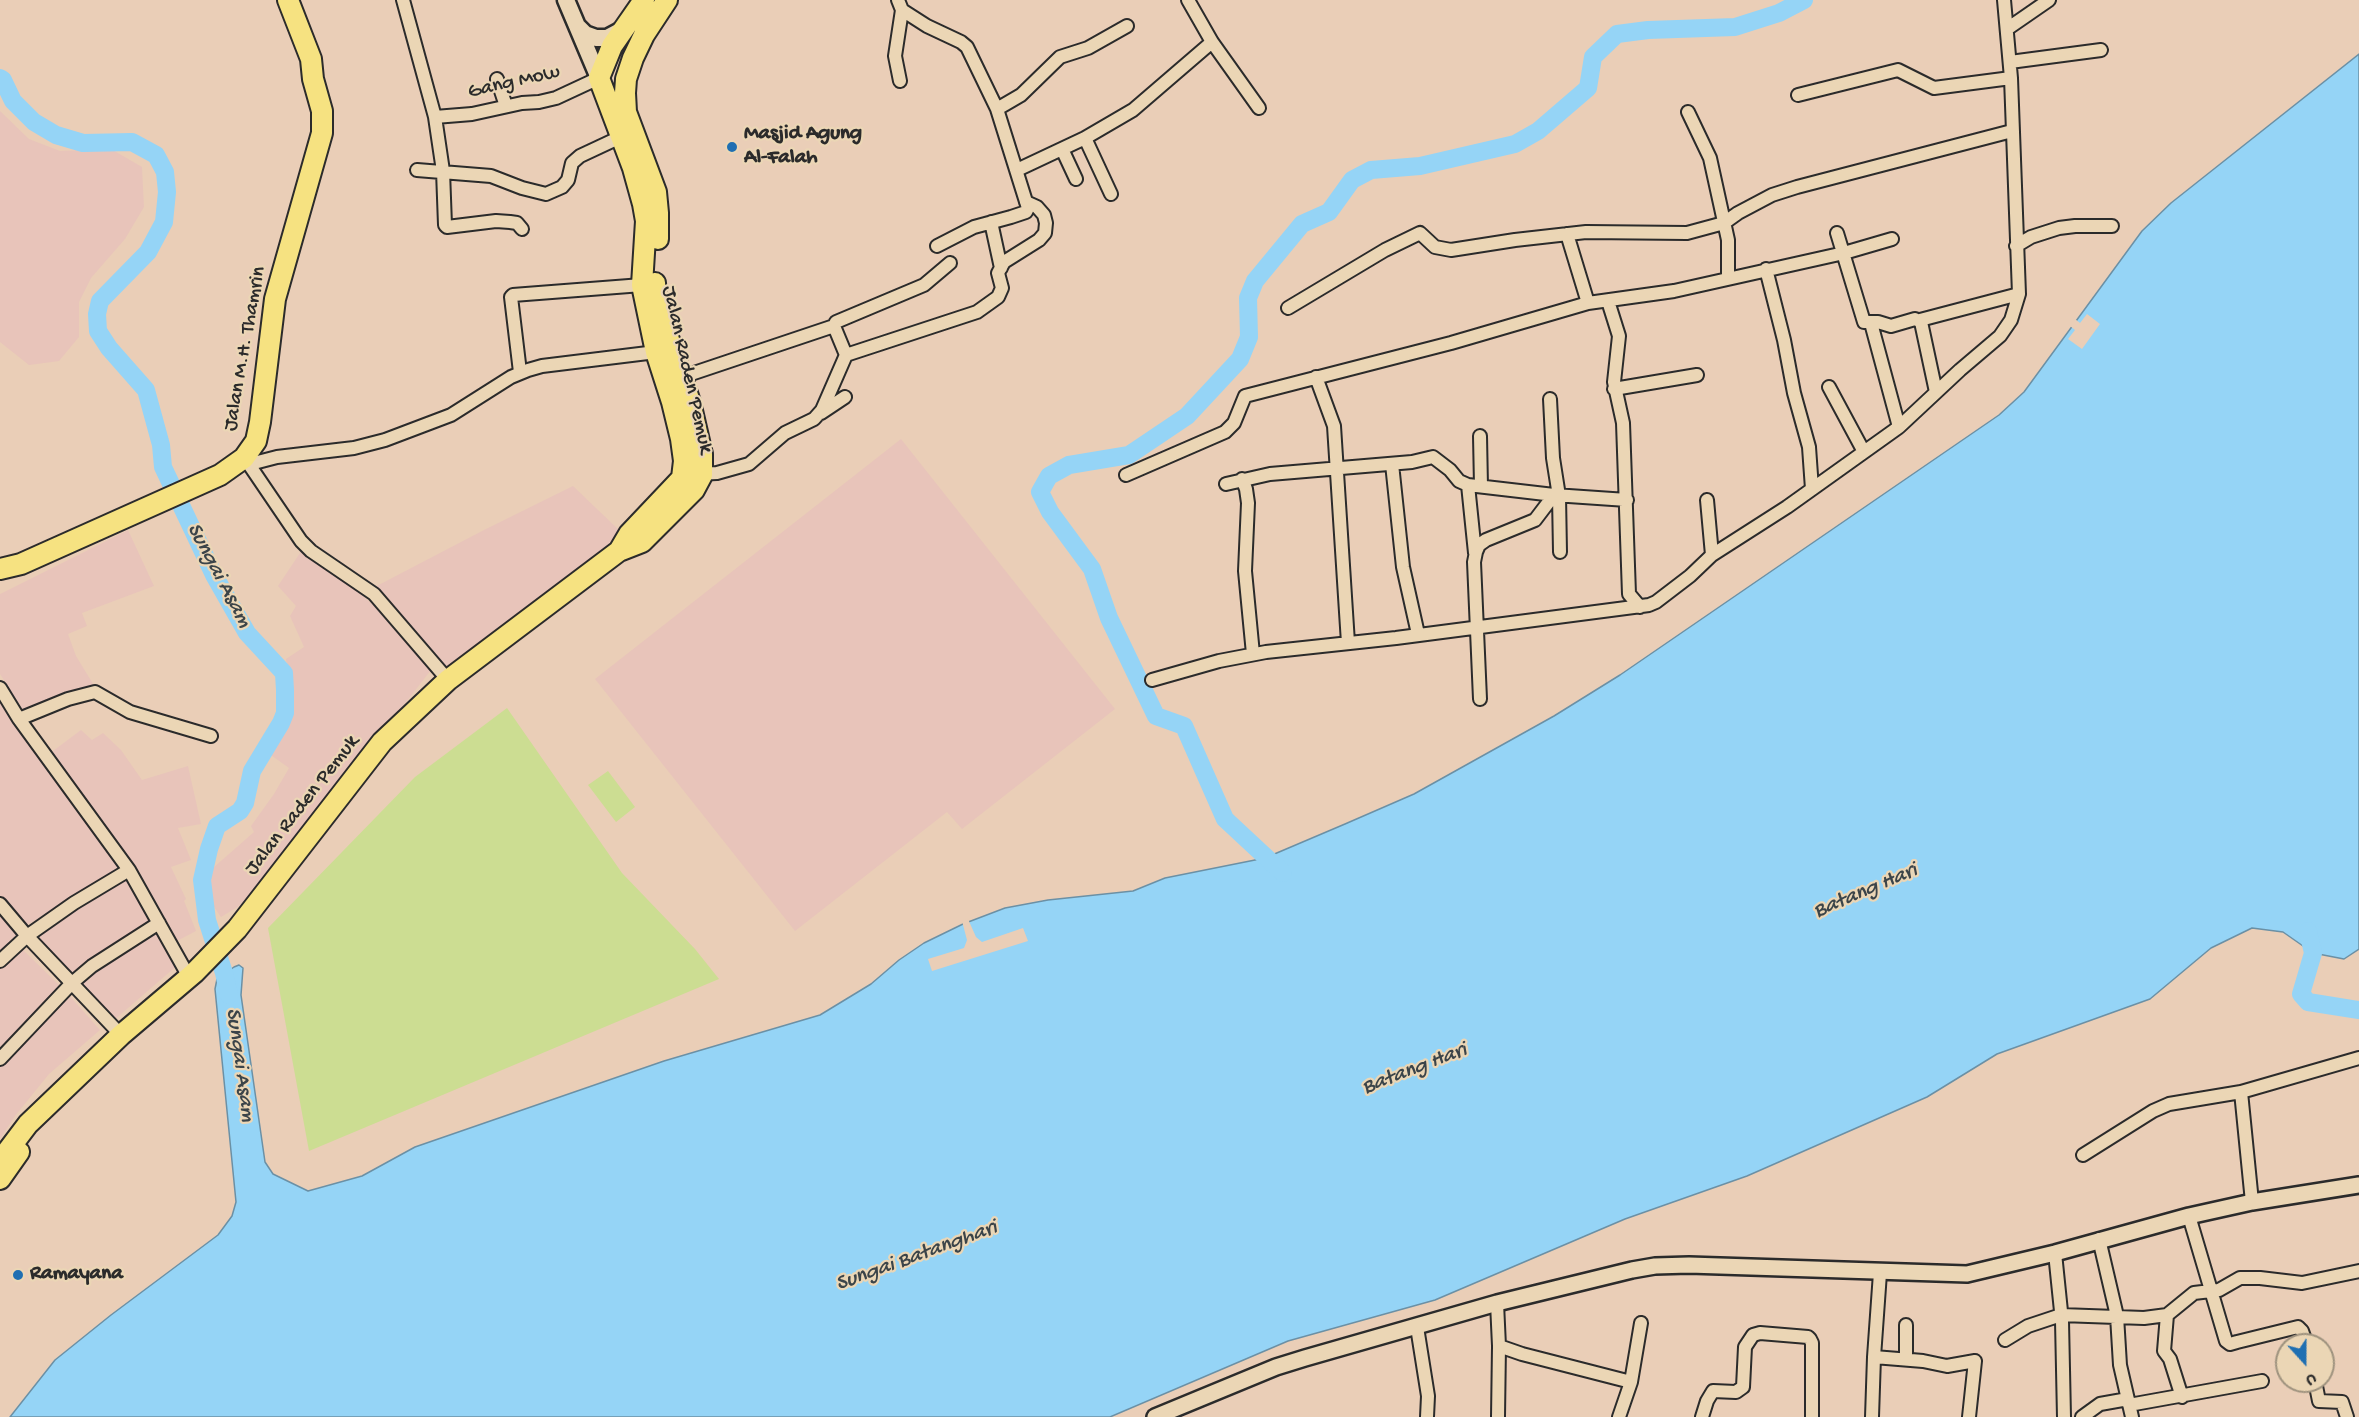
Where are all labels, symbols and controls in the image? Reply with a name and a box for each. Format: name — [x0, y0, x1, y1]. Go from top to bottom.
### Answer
street label: Gang Mow — [466, 60, 562, 106]
place label: Masjid Agung Al-Falah — [744, 122, 862, 172]
marker: Masjid Agung Al-Falah — [725, 140, 739, 154]
street label: Jalan M.H. Thamrin — [219, 265, 273, 433]
street label: Jalan Raden Pemuk — [654, 284, 718, 456]
water label: Sungai Asam — [179, 519, 257, 633]
street label: Jalan Raden Pemuk — [240, 731, 366, 881]
water label: Batang Hari — [1810, 858, 1922, 926]
water label: Sungai Asam — [218, 1006, 260, 1124]
water label: Batang Hari — [1359, 1038, 1471, 1102]
water label: Sungai Batanghari — [833, 1216, 1001, 1298]
place label: Ramayana — [30, 1262, 123, 1288]
marker: Ramayana — [11, 1268, 25, 1282]
north arrow — [2275, 1333, 2335, 1393]
text: U — [2303, 1368, 2319, 1389]

